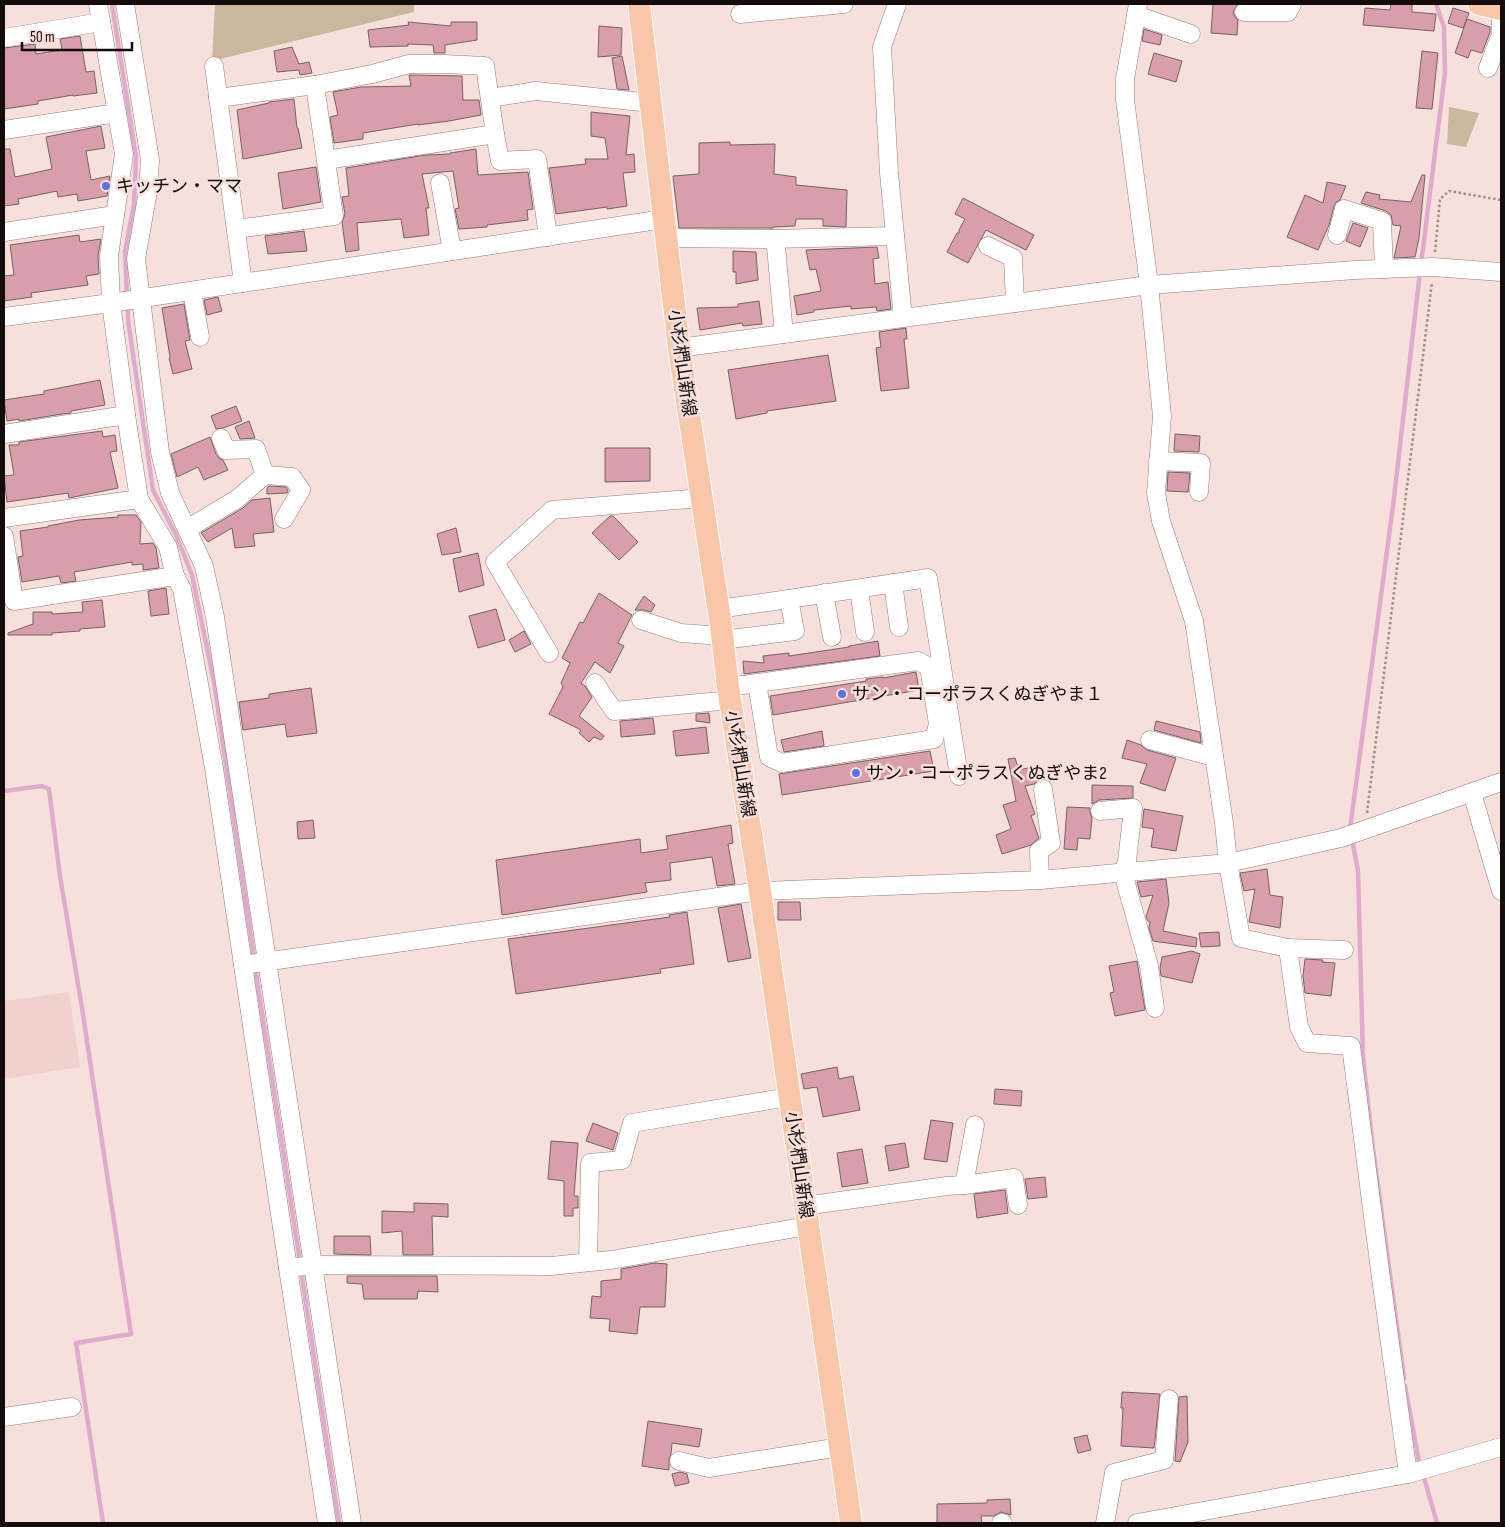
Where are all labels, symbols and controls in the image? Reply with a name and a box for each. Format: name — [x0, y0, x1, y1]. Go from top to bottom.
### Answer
scale bar — [22, 20, 132, 52]
text: 50 m — [30, 28, 55, 47]
place label: キッチン・ママ — [116, 176, 242, 197]
marker: キッチン・ママ — [100, 180, 112, 192]
street label: 小杉椚山新線 — [664, 308, 700, 418]
place label: サン・コーポラスくぬぎやま１ — [852, 684, 1103, 705]
marker: サン・コーポラスくぬぎやま１ — [836, 688, 848, 700]
street label: 小杉椚山新線 — [721, 709, 759, 819]
place label: サン・コーポラスくぬぎやま2 — [866, 763, 1107, 784]
marker: サン・コーポラスくぬぎやま2 — [850, 767, 862, 779]
street label: 小杉椚山新線 — [781, 1110, 817, 1220]

